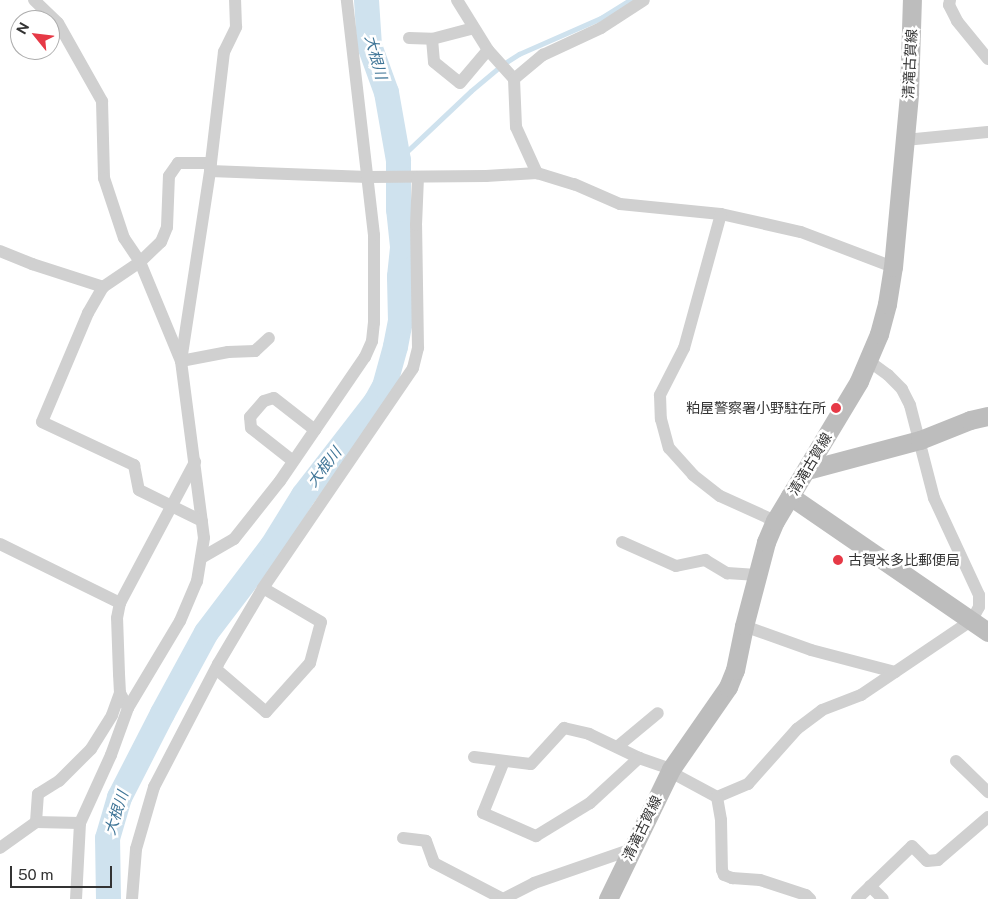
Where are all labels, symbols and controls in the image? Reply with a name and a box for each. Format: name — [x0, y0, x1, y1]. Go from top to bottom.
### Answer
north arrow — [10, 10, 60, 60]
text: N — [13, 20, 32, 37]
street label: 清滝古賀線 — [900, 29, 920, 99]
water label: 大根川 — [361, 33, 391, 81]
place label: 粕屋警察署小野駐在所 — [686, 400, 826, 416]
marker: 粕屋警察署小野駐在所 — [830, 402, 842, 414]
street label: 清滝古賀線 — [785, 430, 835, 498]
water label: 大根川 — [303, 444, 345, 490]
place label: 古賀米多比郵便局 — [848, 552, 960, 568]
marker: 古賀米多比郵便局 — [832, 554, 844, 566]
water label: 大根川 — [100, 789, 132, 837]
street label: 清滝古賀線 — [619, 793, 665, 863]
scale bar — [12, 856, 115, 888]
text: 50 m — [18, 866, 53, 883]

